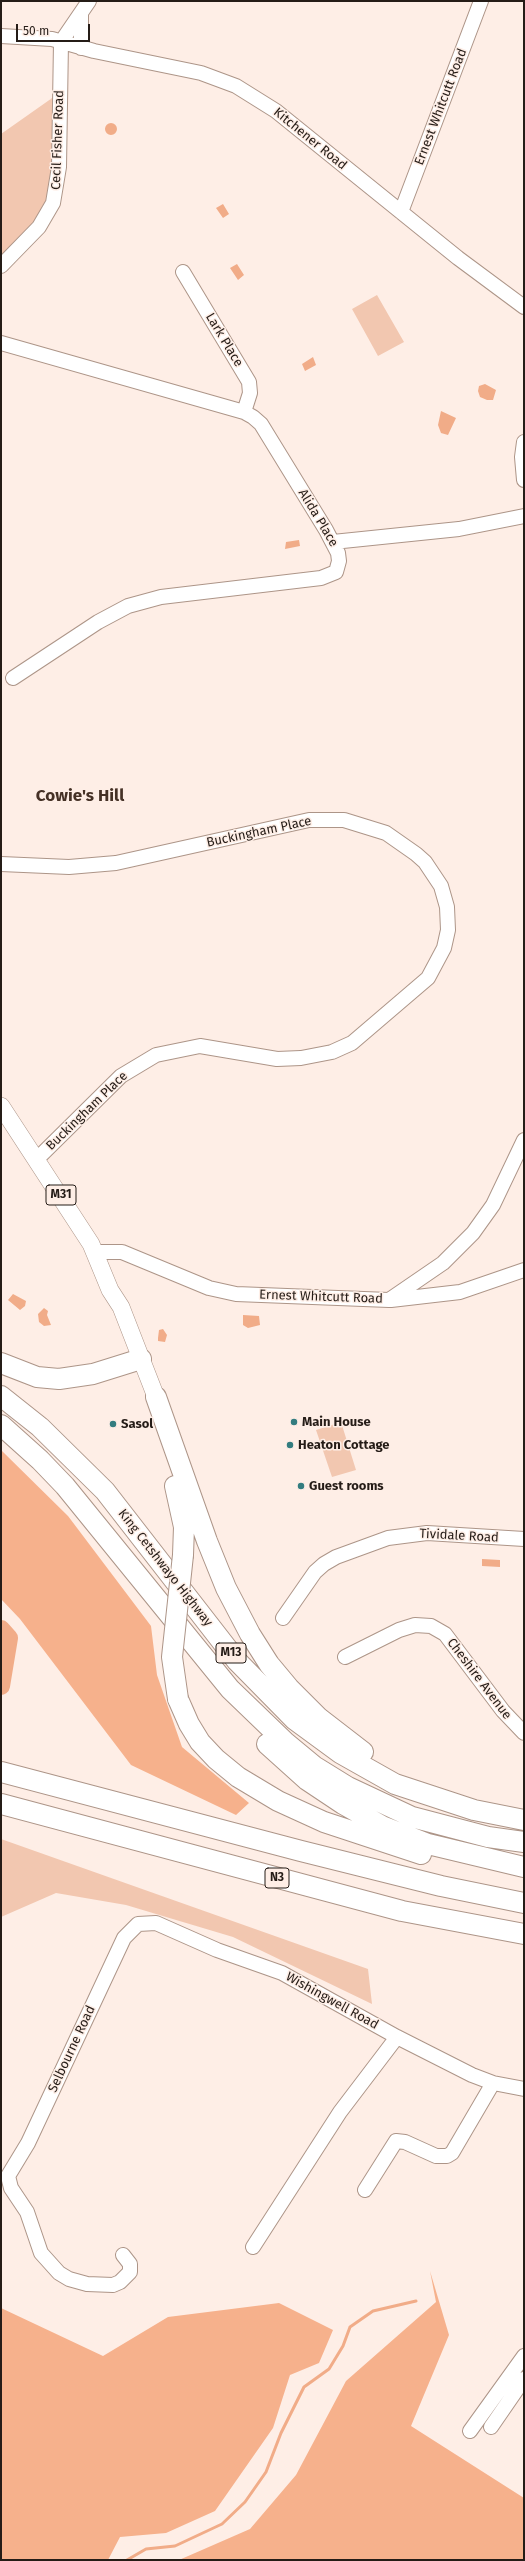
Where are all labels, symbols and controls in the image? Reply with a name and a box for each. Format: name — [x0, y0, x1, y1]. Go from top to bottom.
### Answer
scale bar — [18, 16, 92, 42]
text: 50 m — [23, 24, 49, 38]
street label: Ernest Whitcutt Road — [412, 46, 470, 168]
street label: Cecil Fisher Road — [48, 90, 68, 190]
street label: Kitchener Road — [270, 105, 350, 173]
street label: Lark Place — [202, 310, 246, 370]
street label: Alida Place — [295, 486, 341, 550]
district label: Cowie's Hill — [36, 786, 124, 806]
street label: Buckingham Place — [205, 813, 313, 851]
street label: Buckingham Place — [43, 1068, 131, 1154]
road number: M31 — [46, 1185, 76, 1205]
street label: Ernest Whitcutt Road — [259, 1287, 383, 1307]
place label: Main House — [302, 1414, 371, 1430]
place label: Sasol — [121, 1416, 153, 1432]
marker: Main House — [289, 1417, 299, 1427]
marker: Sasol — [108, 1419, 118, 1429]
place label: Heaton Cottage — [298, 1437, 390, 1453]
marker: Heaton Cottage — [285, 1440, 295, 1450]
place label: Guest rooms — [309, 1478, 384, 1494]
marker: Guest rooms — [296, 1481, 306, 1491]
street label: King Cetshwayo Highway — [114, 1506, 216, 1630]
street label: Tividale Road — [419, 1526, 499, 1546]
street label: Cheshire Avenue — [443, 1635, 515, 1723]
road number: M13 — [216, 1643, 246, 1663]
road number: N3 — [265, 1868, 289, 1888]
street label: Wishingwell Road — [283, 1969, 381, 2033]
street label: Selbourne Road — [45, 2003, 99, 2095]

